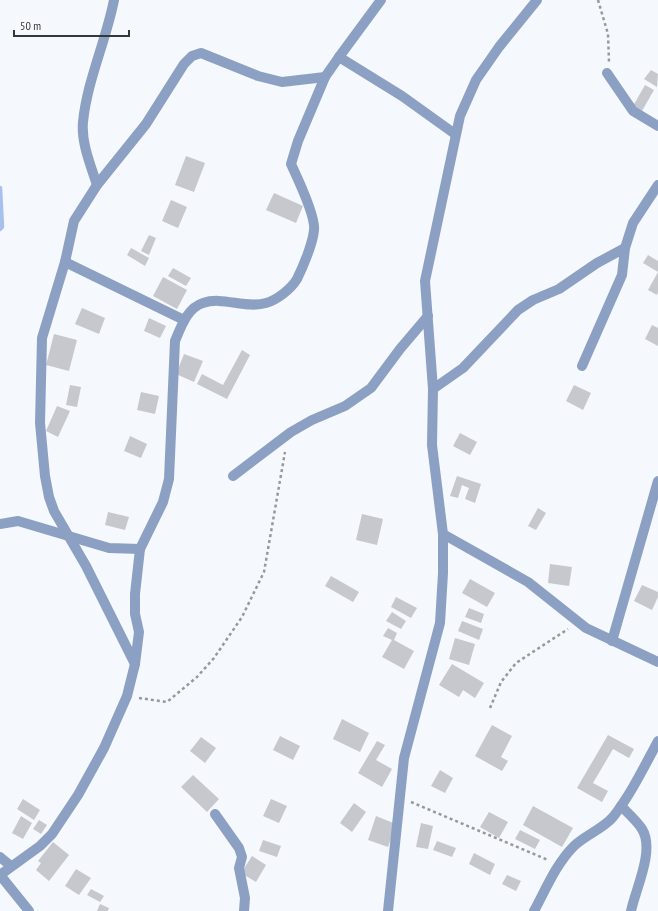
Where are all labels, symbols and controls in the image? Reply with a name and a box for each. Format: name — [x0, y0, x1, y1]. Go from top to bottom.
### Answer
scale bar — [14, 12, 129, 38]
text: 50 m — [20, 18, 41, 33]

